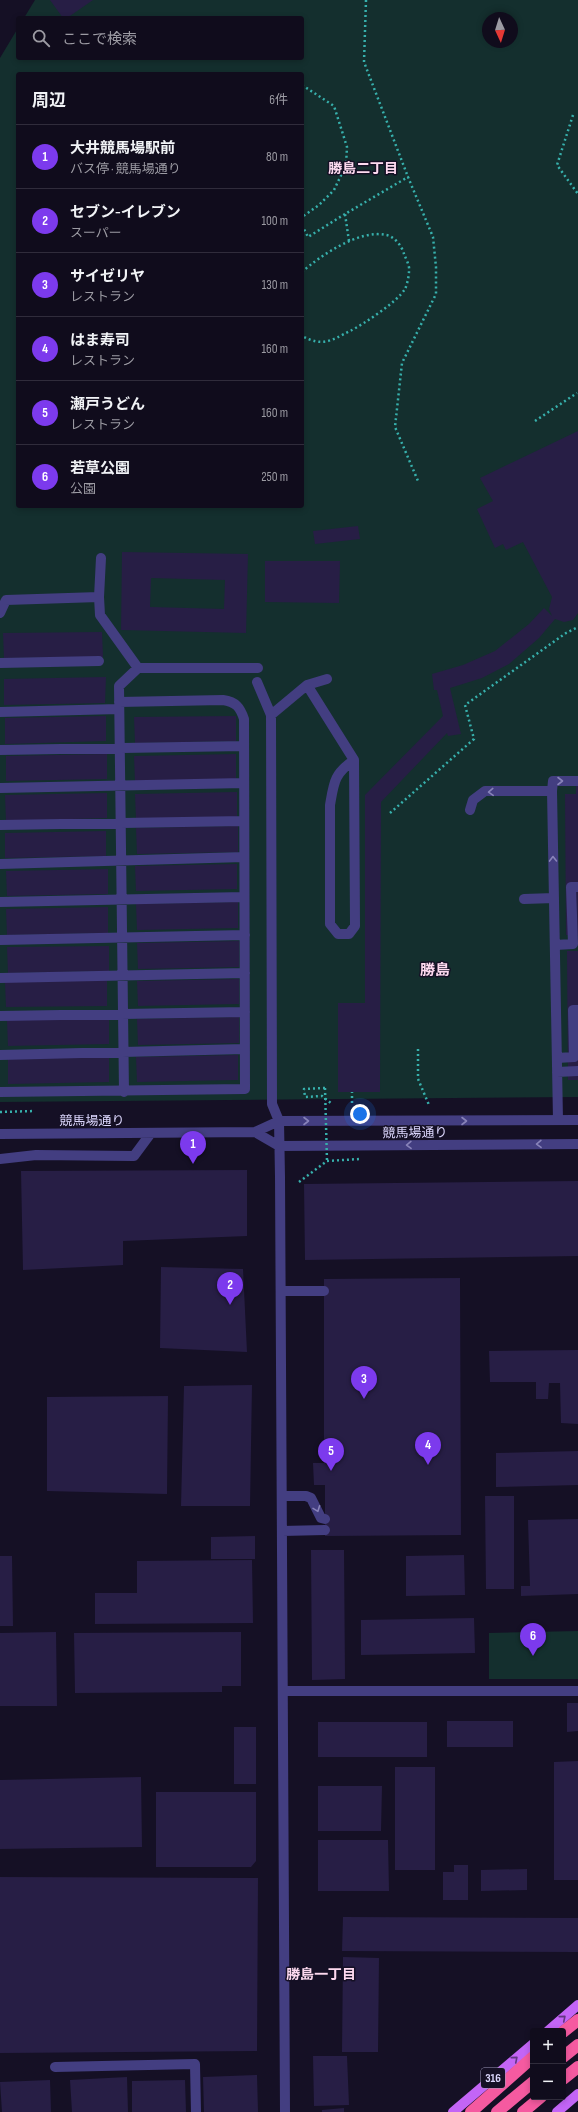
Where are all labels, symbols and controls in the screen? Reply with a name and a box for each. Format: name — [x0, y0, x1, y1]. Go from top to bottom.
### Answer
north arrow — [482, 12, 518, 48]
search box — [16, 16, 304, 60]
icon: search — [30, 27, 52, 49]
text: ここで検索 — [62, 30, 137, 49]
text: 周辺 — [32, 91, 66, 111]
text: 6件 — [269, 92, 288, 108]
text: 大井競馬場駅前 — [70, 139, 175, 158]
text: 1 — [42, 149, 48, 165]
text: 80 m — [266, 149, 288, 165]
district label: 勝島二丁目 — [328, 160, 398, 177]
text: バス停 · 競馬場通り — [70, 161, 181, 177]
text: セブン-イレブン — [70, 203, 181, 222]
text: 2 — [42, 213, 48, 229]
text: 100 m — [261, 213, 288, 229]
text: スーパー — [70, 225, 122, 241]
text: サイゼリヤ — [70, 267, 145, 286]
text: 3 — [42, 277, 48, 293]
text: 130 m — [262, 277, 288, 293]
text: レストラン — [70, 289, 135, 305]
text: はま寿司 — [70, 331, 130, 350]
text: 4 — [42, 341, 48, 357]
text: 160 m — [262, 341, 288, 357]
text: レストラン — [70, 353, 135, 369]
text: 瀬戸うどん — [70, 395, 145, 414]
text: 5 — [42, 405, 48, 421]
text: 160 m — [262, 405, 288, 421]
text: レストラン — [70, 417, 135, 433]
text: 若草公園 — [70, 459, 130, 478]
text: 6 — [42, 469, 48, 485]
text: 250 m — [261, 469, 288, 485]
text: 公園 — [70, 481, 96, 497]
one-way arrow — [557, 777, 563, 785]
one-way arrow — [488, 787, 494, 796]
one-way arrow — [549, 856, 558, 862]
district label: 勝島 — [420, 961, 450, 980]
your location — [350, 1104, 370, 1124]
street label: 競馬場通り — [59, 1113, 125, 1129]
one-way arrow — [303, 1117, 309, 1125]
one-way arrow — [461, 1117, 467, 1125]
street label: 競馬場通り — [382, 1124, 448, 1142]
pin: 1 — [180, 1131, 206, 1164]
one-way arrow — [536, 1140, 542, 1148]
one-way arrow — [406, 1141, 412, 1149]
pin: 2 — [217, 1272, 243, 1305]
pin: 3 — [351, 1366, 377, 1399]
pin: 4 — [415, 1432, 441, 1465]
pin: 5 — [318, 1438, 344, 1471]
one-way arrow — [313, 1506, 321, 1513]
pin: 6 — [520, 1623, 546, 1656]
district label: 勝島一丁目 — [286, 1966, 356, 1983]
one-way arrow — [558, 2016, 566, 2023]
map controls — [530, 2028, 566, 2100]
button: + — [530, 2028, 566, 2064]
one-way arrow — [510, 2057, 517, 2064]
button: − — [530, 2064, 566, 2100]
road number: 316 — [481, 2068, 505, 2088]

